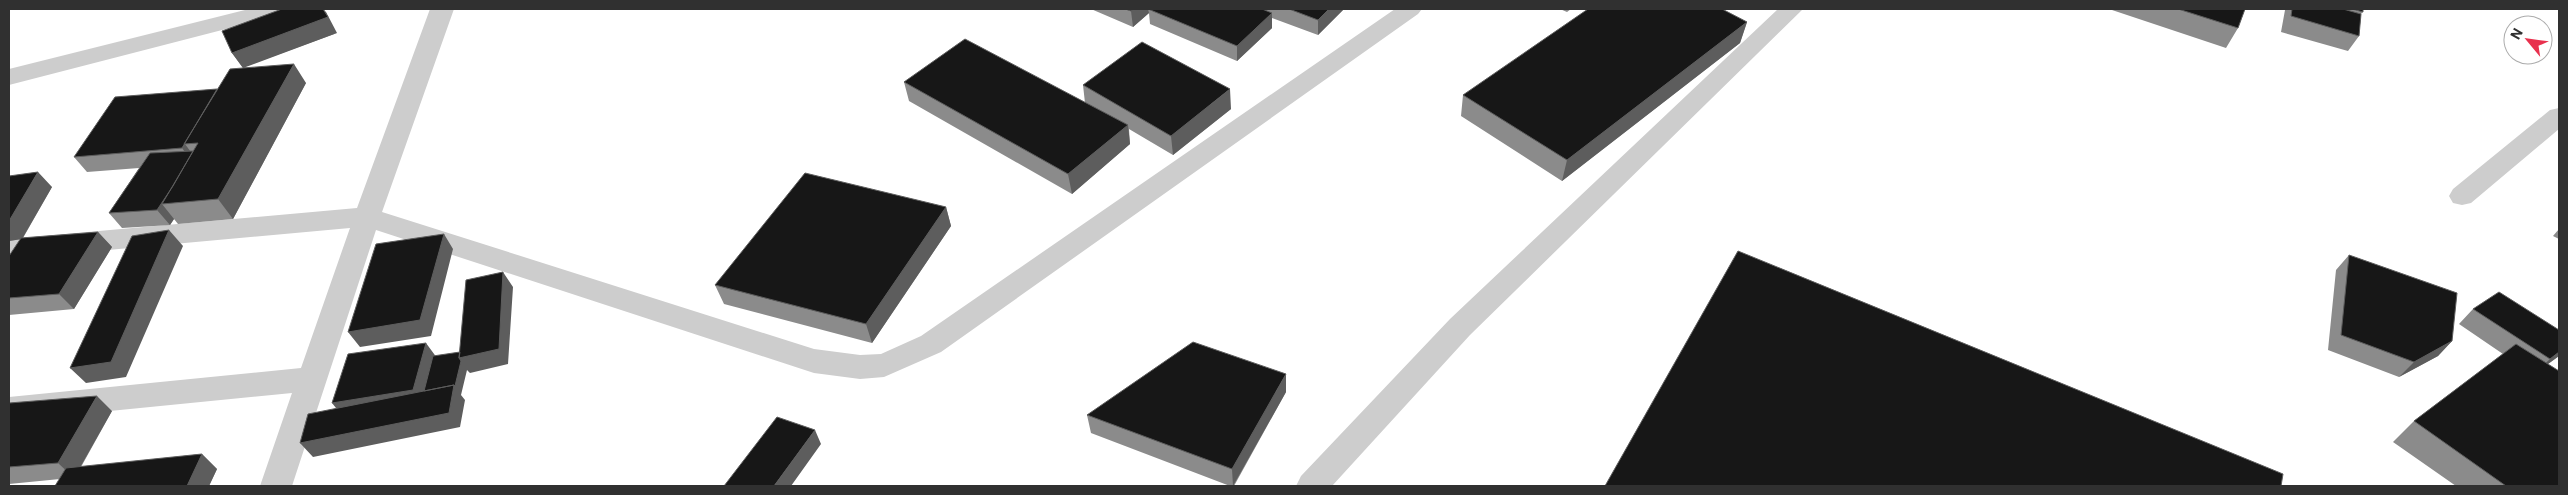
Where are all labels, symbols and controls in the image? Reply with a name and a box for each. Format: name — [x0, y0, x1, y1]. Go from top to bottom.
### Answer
north arrow — [2503, 15, 2553, 65]
text: N — [2507, 25, 2526, 42]

